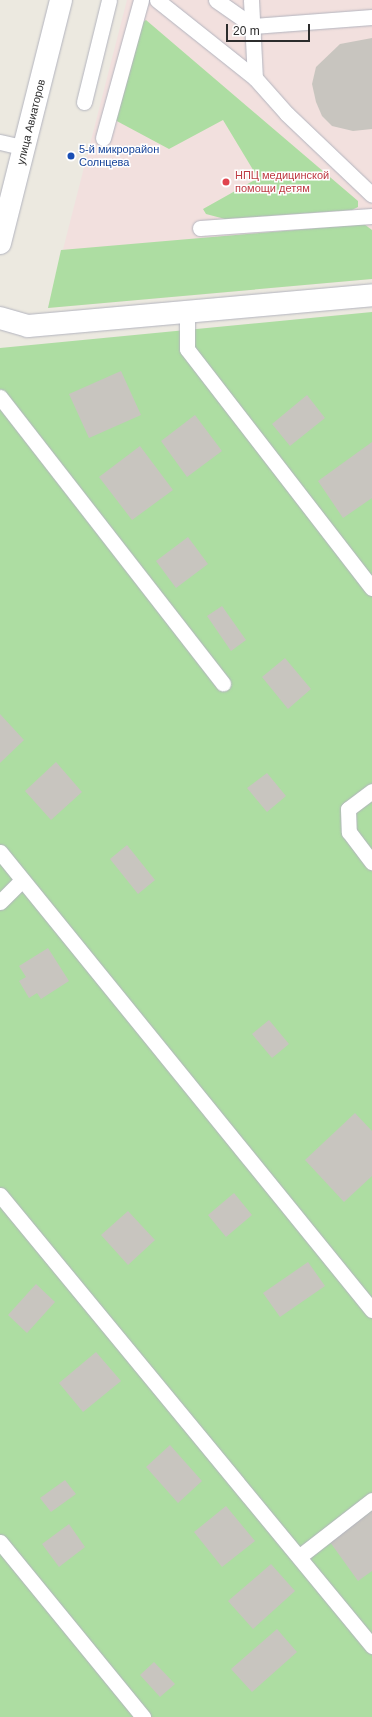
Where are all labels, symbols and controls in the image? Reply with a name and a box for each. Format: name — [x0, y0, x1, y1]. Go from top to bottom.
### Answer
scale bar — [228, 16, 312, 42]
text: 20 m — [233, 24, 260, 38]
street label: улица Авиаторов — [14, 78, 48, 166]
place label: 5-й микрорайон Солнцева — [79, 143, 159, 169]
marker: 5-й микрорайон Солнцева — [66, 151, 76, 161]
place label: НПЦ медицинской помощи детям — [235, 169, 329, 195]
marker: НПЦ медицинской помощи детям — [220, 176, 232, 188]

